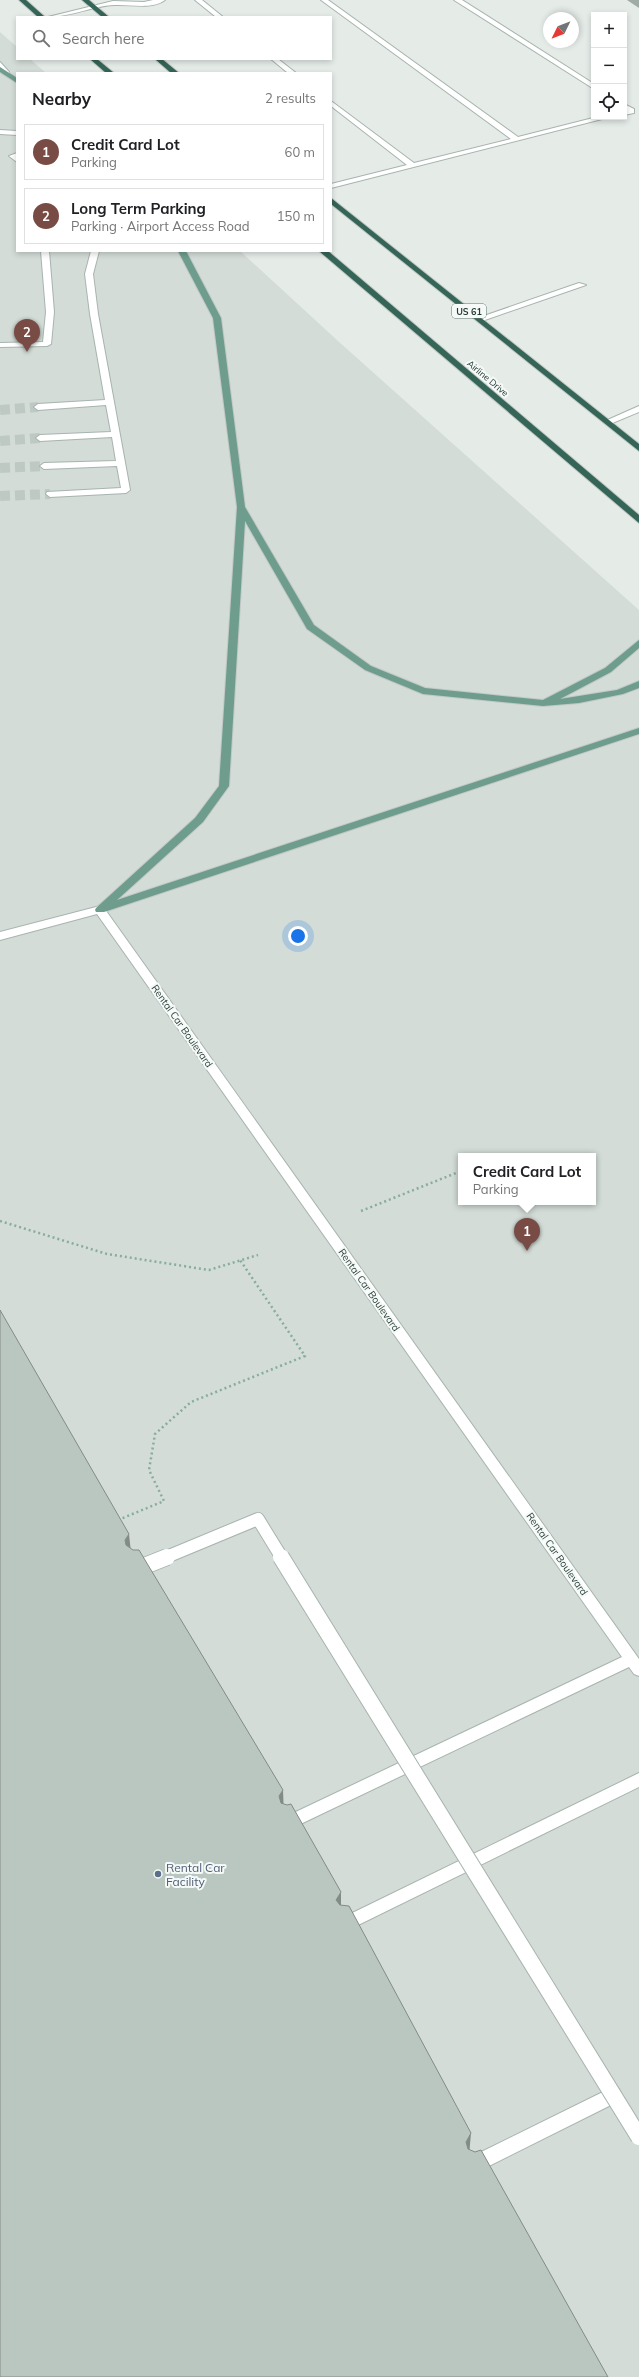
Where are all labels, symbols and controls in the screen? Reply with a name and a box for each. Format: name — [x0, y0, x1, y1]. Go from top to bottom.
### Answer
north arrow — [543, 12, 579, 48]
map controls — [591, 12, 627, 120]
button: + — [591, 12, 627, 48]
search box — [16, 16, 332, 60]
icon: search — [30, 27, 52, 49]
text: Search here — [62, 29, 144, 48]
button: − — [591, 48, 627, 84]
button: locate — [591, 84, 627, 120]
text: Nearby — [32, 88, 91, 109]
text: 2 results — [265, 90, 316, 106]
text: Credit Card Lot — [71, 135, 180, 154]
text: 1 — [42, 144, 50, 160]
text: 60 m — [285, 144, 315, 160]
text: Parking — [71, 154, 117, 170]
text: Long Term Parking — [71, 199, 206, 218]
text: 2 — [42, 208, 50, 224]
text: 150 m — [277, 208, 315, 224]
text: Parking · Airport Access Road — [71, 218, 250, 234]
road number: US 61 — [452, 304, 486, 318]
pin: 2 — [14, 319, 40, 352]
street label: Airline Drive — [465, 358, 511, 399]
your location — [288, 926, 308, 946]
street label: Rental Car Boulevard — [148, 982, 216, 1070]
popup — [458, 1153, 596, 1205]
text: Credit Card Lot — [473, 1162, 581, 1181]
text: Parking — [473, 1181, 519, 1197]
pin: 1 — [514, 1218, 540, 1251]
street label: Rental Car Boulevard — [335, 1246, 403, 1334]
street label: Rental Car Boulevard — [523, 1510, 591, 1598]
place label: Rental Car Facility — [166, 1860, 225, 1889]
marker: Rental Car Facility — [153, 1869, 163, 1879]

